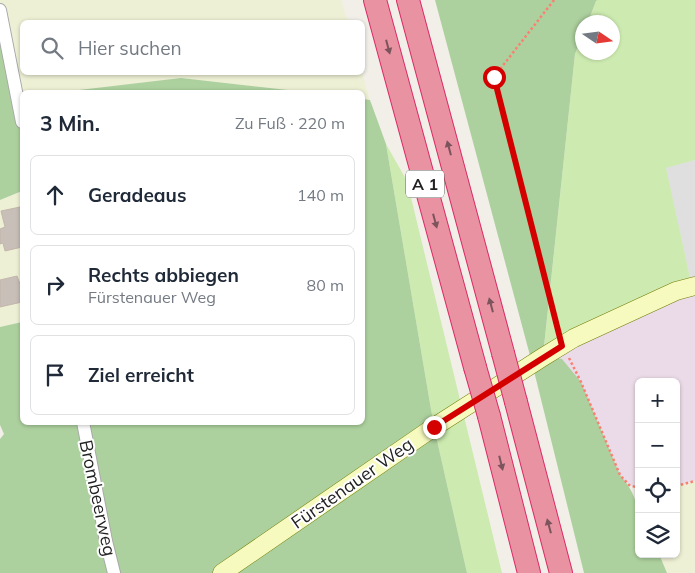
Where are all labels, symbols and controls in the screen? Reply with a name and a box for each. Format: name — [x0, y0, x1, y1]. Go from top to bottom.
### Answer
north arrow — [575, 15, 620, 60]
search box — [20, 20, 365, 75]
icon: search — [38, 34, 66, 62]
text: Hier suchen — [78, 36, 182, 60]
one-way arrow — [384, 40, 392, 55]
route start — [483, 66, 506, 89]
text: 3 Min. — [40, 110, 100, 136]
text: Zu Fuß · 220 m — [235, 113, 345, 133]
one-way arrow — [445, 141, 453, 156]
road number: A 1 — [406, 170, 444, 198]
icon: ahead — [41, 181, 69, 209]
text: Geradeaus — [88, 183, 186, 207]
text: 140 m — [297, 185, 344, 205]
one-way arrow — [431, 213, 439, 228]
text: Rechts abbiegen — [88, 263, 239, 287]
icon: right — [41, 271, 69, 299]
text: 80 m — [307, 275, 344, 295]
text: Fürstenauer Weg — [88, 287, 216, 307]
one-way arrow — [487, 298, 495, 313]
icon: arrive — [41, 361, 69, 389]
text: Ziel erreicht — [88, 363, 194, 387]
map controls — [635, 378, 680, 558]
button: + — [635, 378, 680, 423]
route end — [423, 416, 446, 439]
button: − — [635, 423, 680, 468]
street label: Fürstenauer Weg — [286, 432, 418, 534]
street label: Brombeerweg — [74, 438, 122, 558]
one-way arrow — [497, 455, 505, 470]
button: locate — [635, 468, 680, 513]
button: layers — [635, 513, 680, 558]
one-way arrow — [545, 518, 553, 533]

